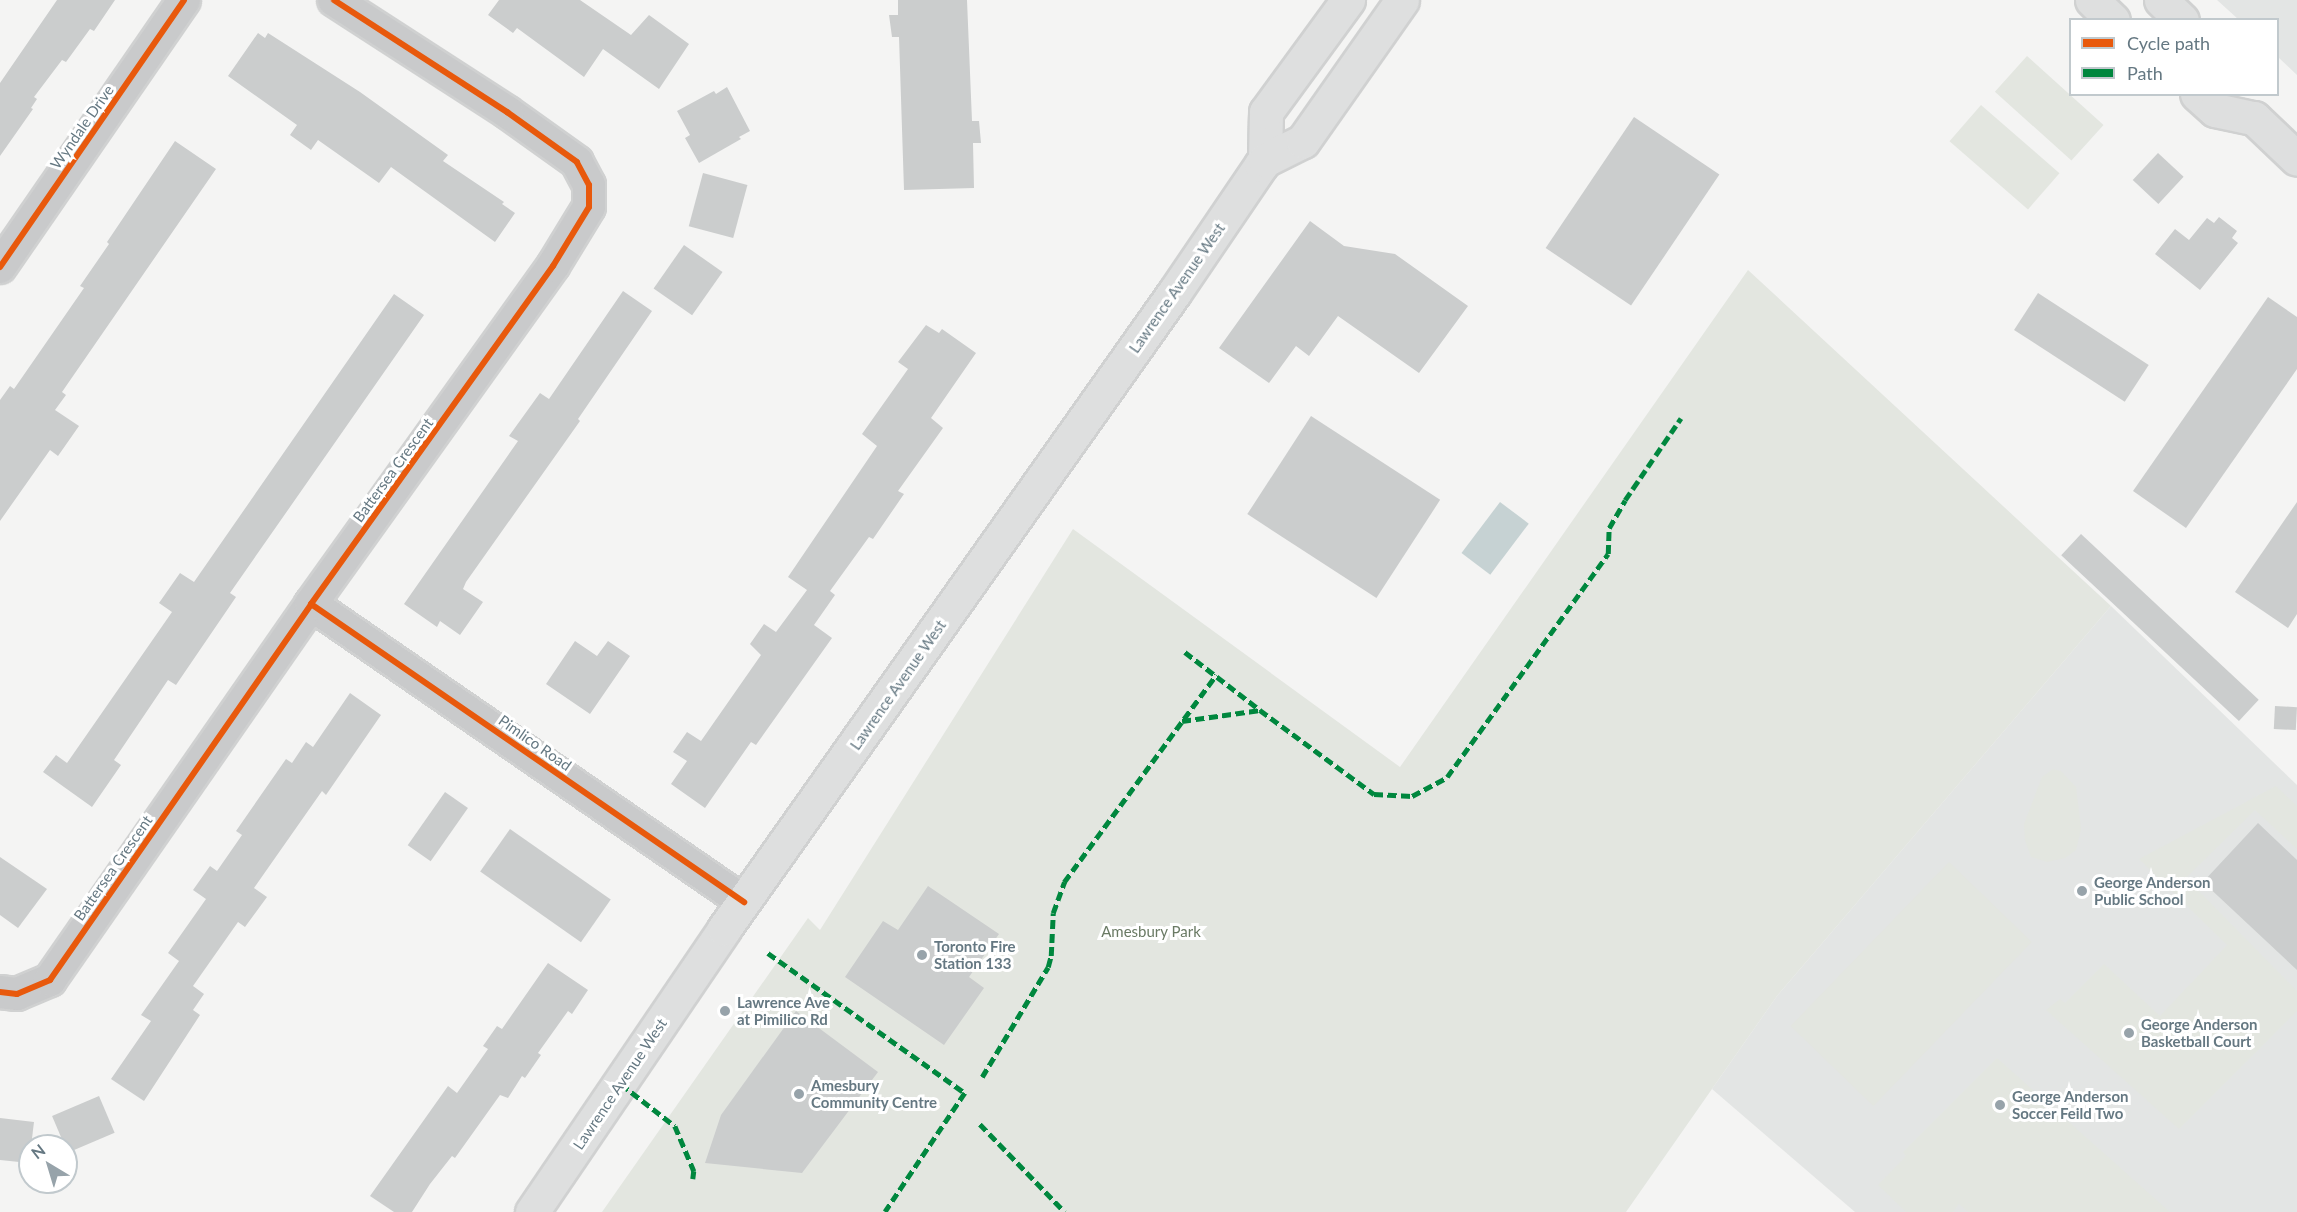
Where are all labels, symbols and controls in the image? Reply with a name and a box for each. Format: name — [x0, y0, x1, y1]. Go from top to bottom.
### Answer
legend — [2069, 18, 2279, 96]
text: Cycle path — [2127, 32, 2210, 54]
text: Path — [2127, 62, 2163, 84]
street label: Wyndale Drive — [46, 82, 118, 172]
street label: Lawrence Avenue West — [1125, 219, 1229, 357]
street label: Battersea Crescent — [349, 414, 437, 526]
street label: Lawrence Avenue West — [846, 616, 950, 754]
street label: Pimlico Road — [495, 711, 575, 775]
street label: Battersea Crescent — [70, 812, 156, 924]
place label: George Anderson Public School — [2094, 873, 2211, 908]
marker: George Anderson Public School — [2075, 884, 2089, 898]
park label: Amesbury Park — [1101, 923, 1201, 941]
place label: Toronto Fire Station 133 — [934, 937, 1016, 972]
marker: Toronto Fire Station 133 — [915, 948, 929, 962]
place label: Lawrence Ave at Pimilico Rd — [737, 993, 830, 1028]
marker: Lawrence Ave at Pimilico Rd — [718, 1004, 732, 1018]
street label: Lawrence Avenue West — [569, 1015, 671, 1153]
place label: George Anderson Basketball Court — [2141, 1015, 2258, 1050]
marker: George Anderson Basketball Court — [2122, 1026, 2136, 1040]
place label: Amesbury Community Centre — [811, 1076, 937, 1111]
marker: Amesbury Community Centre — [792, 1087, 806, 1101]
place label: George Anderson Soccer Feild Two — [2012, 1087, 2129, 1122]
marker: George Anderson Soccer Feild Two — [1993, 1098, 2007, 1112]
north arrow — [18, 1134, 78, 1194]
text: N — [27, 1140, 49, 1162]

